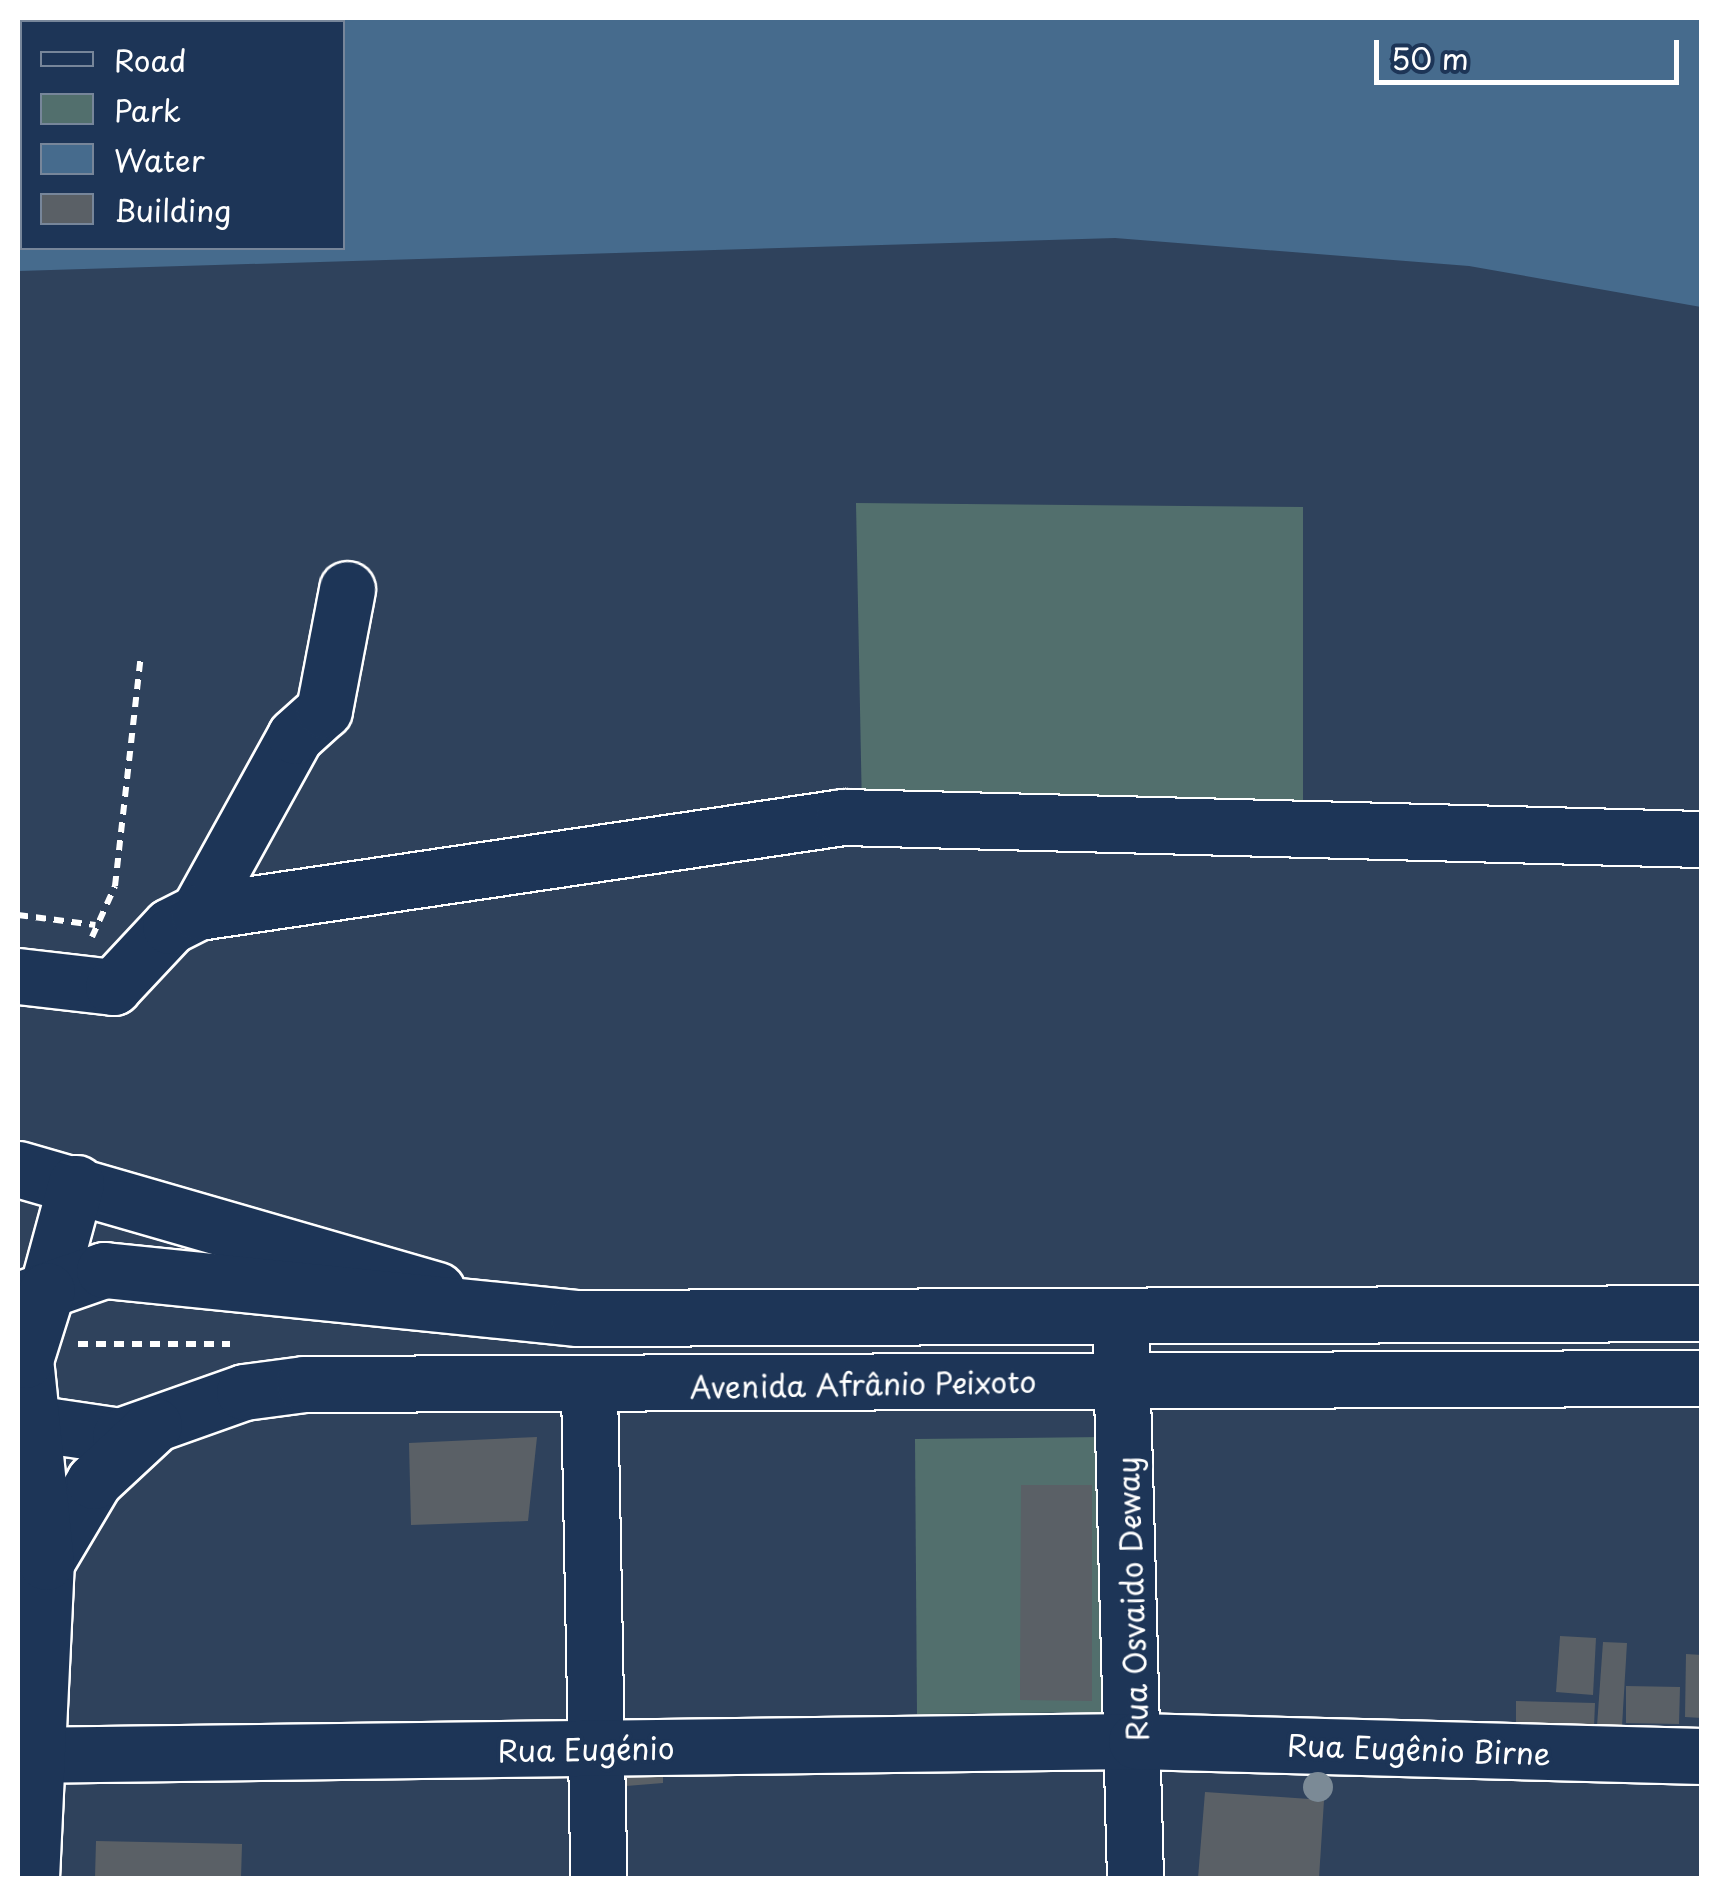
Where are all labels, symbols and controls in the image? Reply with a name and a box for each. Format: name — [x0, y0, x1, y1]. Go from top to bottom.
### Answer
legend — [20, 20, 345, 250]
scale bar — [1379, 20, 1684, 82]
text: 50 m — [1391, 35, 1469, 80]
text: Road — [114, 37, 187, 82]
text: Park — [114, 87, 181, 132]
text: Water — [114, 137, 205, 182]
text: Building — [114, 187, 231, 232]
street label: Avenida Afrânio Peixoto — [689, 1363, 1037, 1405]
street label: Rua Osvaido Deway — [1109, 1455, 1155, 1743]
street label: Rua Eugênio Birne — [1286, 1726, 1552, 1772]
street label: Rua Eugénio — [497, 1729, 675, 1769]

